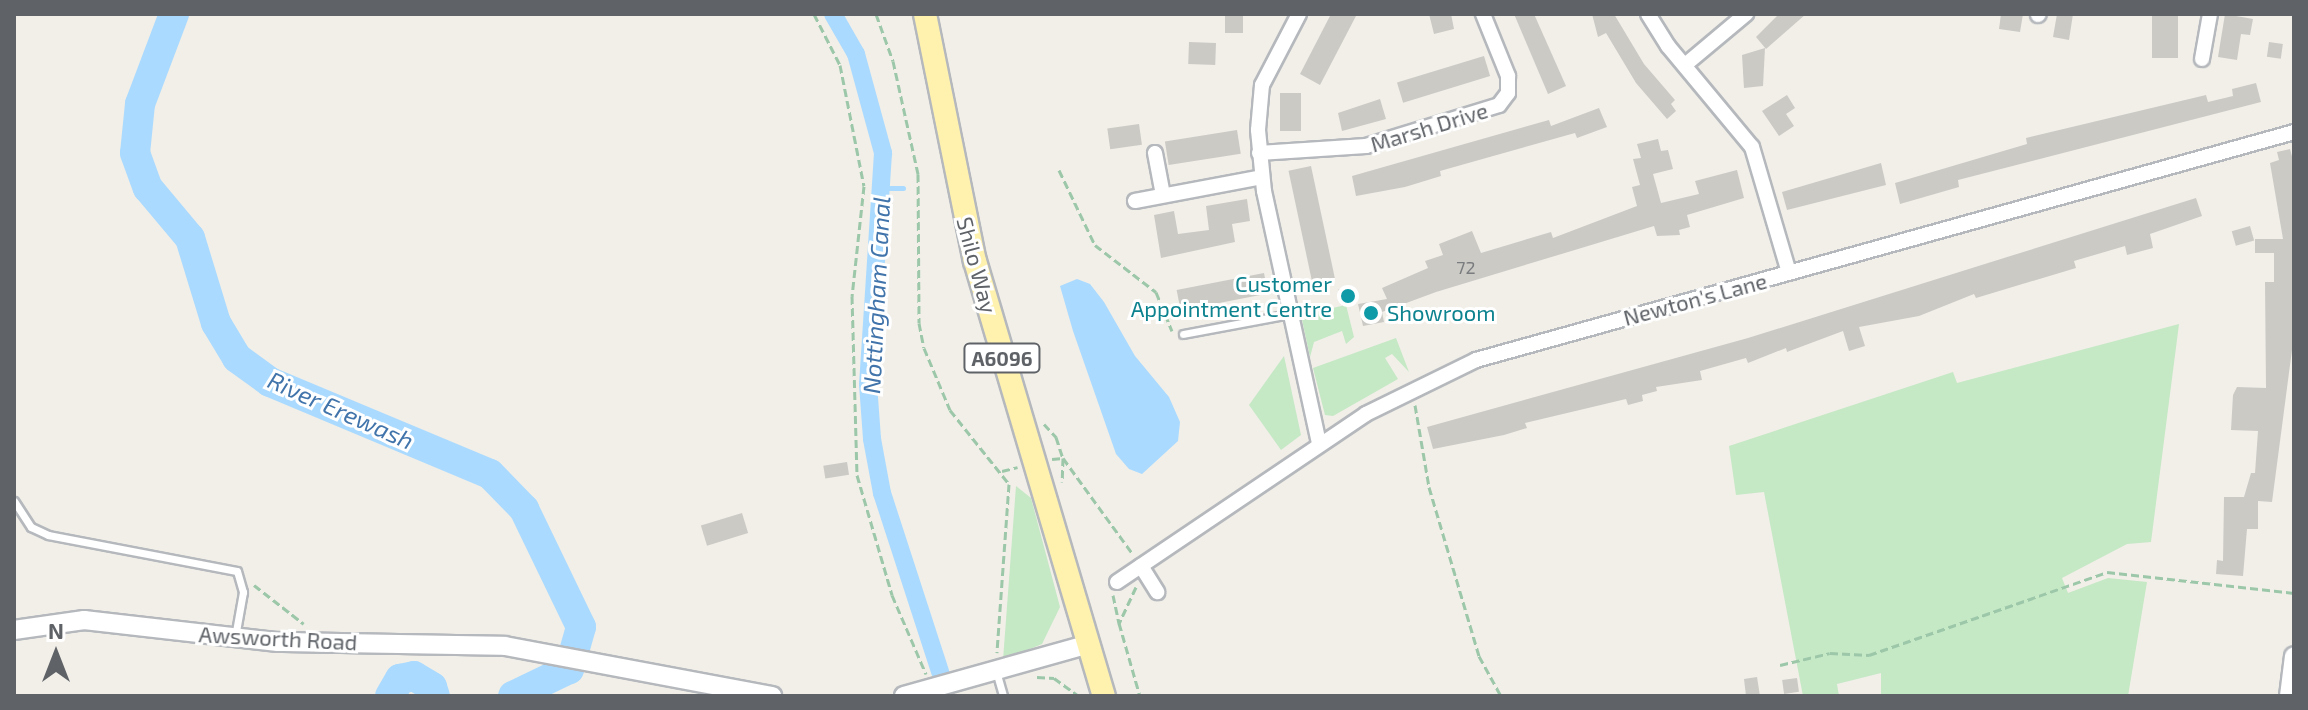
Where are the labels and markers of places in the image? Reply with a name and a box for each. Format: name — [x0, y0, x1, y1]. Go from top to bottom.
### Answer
place label: Customer Appointment Centre — [1131, 270, 1332, 322]
marker: Customer Appointment Centre — [1339, 287, 1357, 305]
place label: Showroom — [1387, 300, 1495, 326]
marker: Showroom — [1362, 304, 1380, 322]

